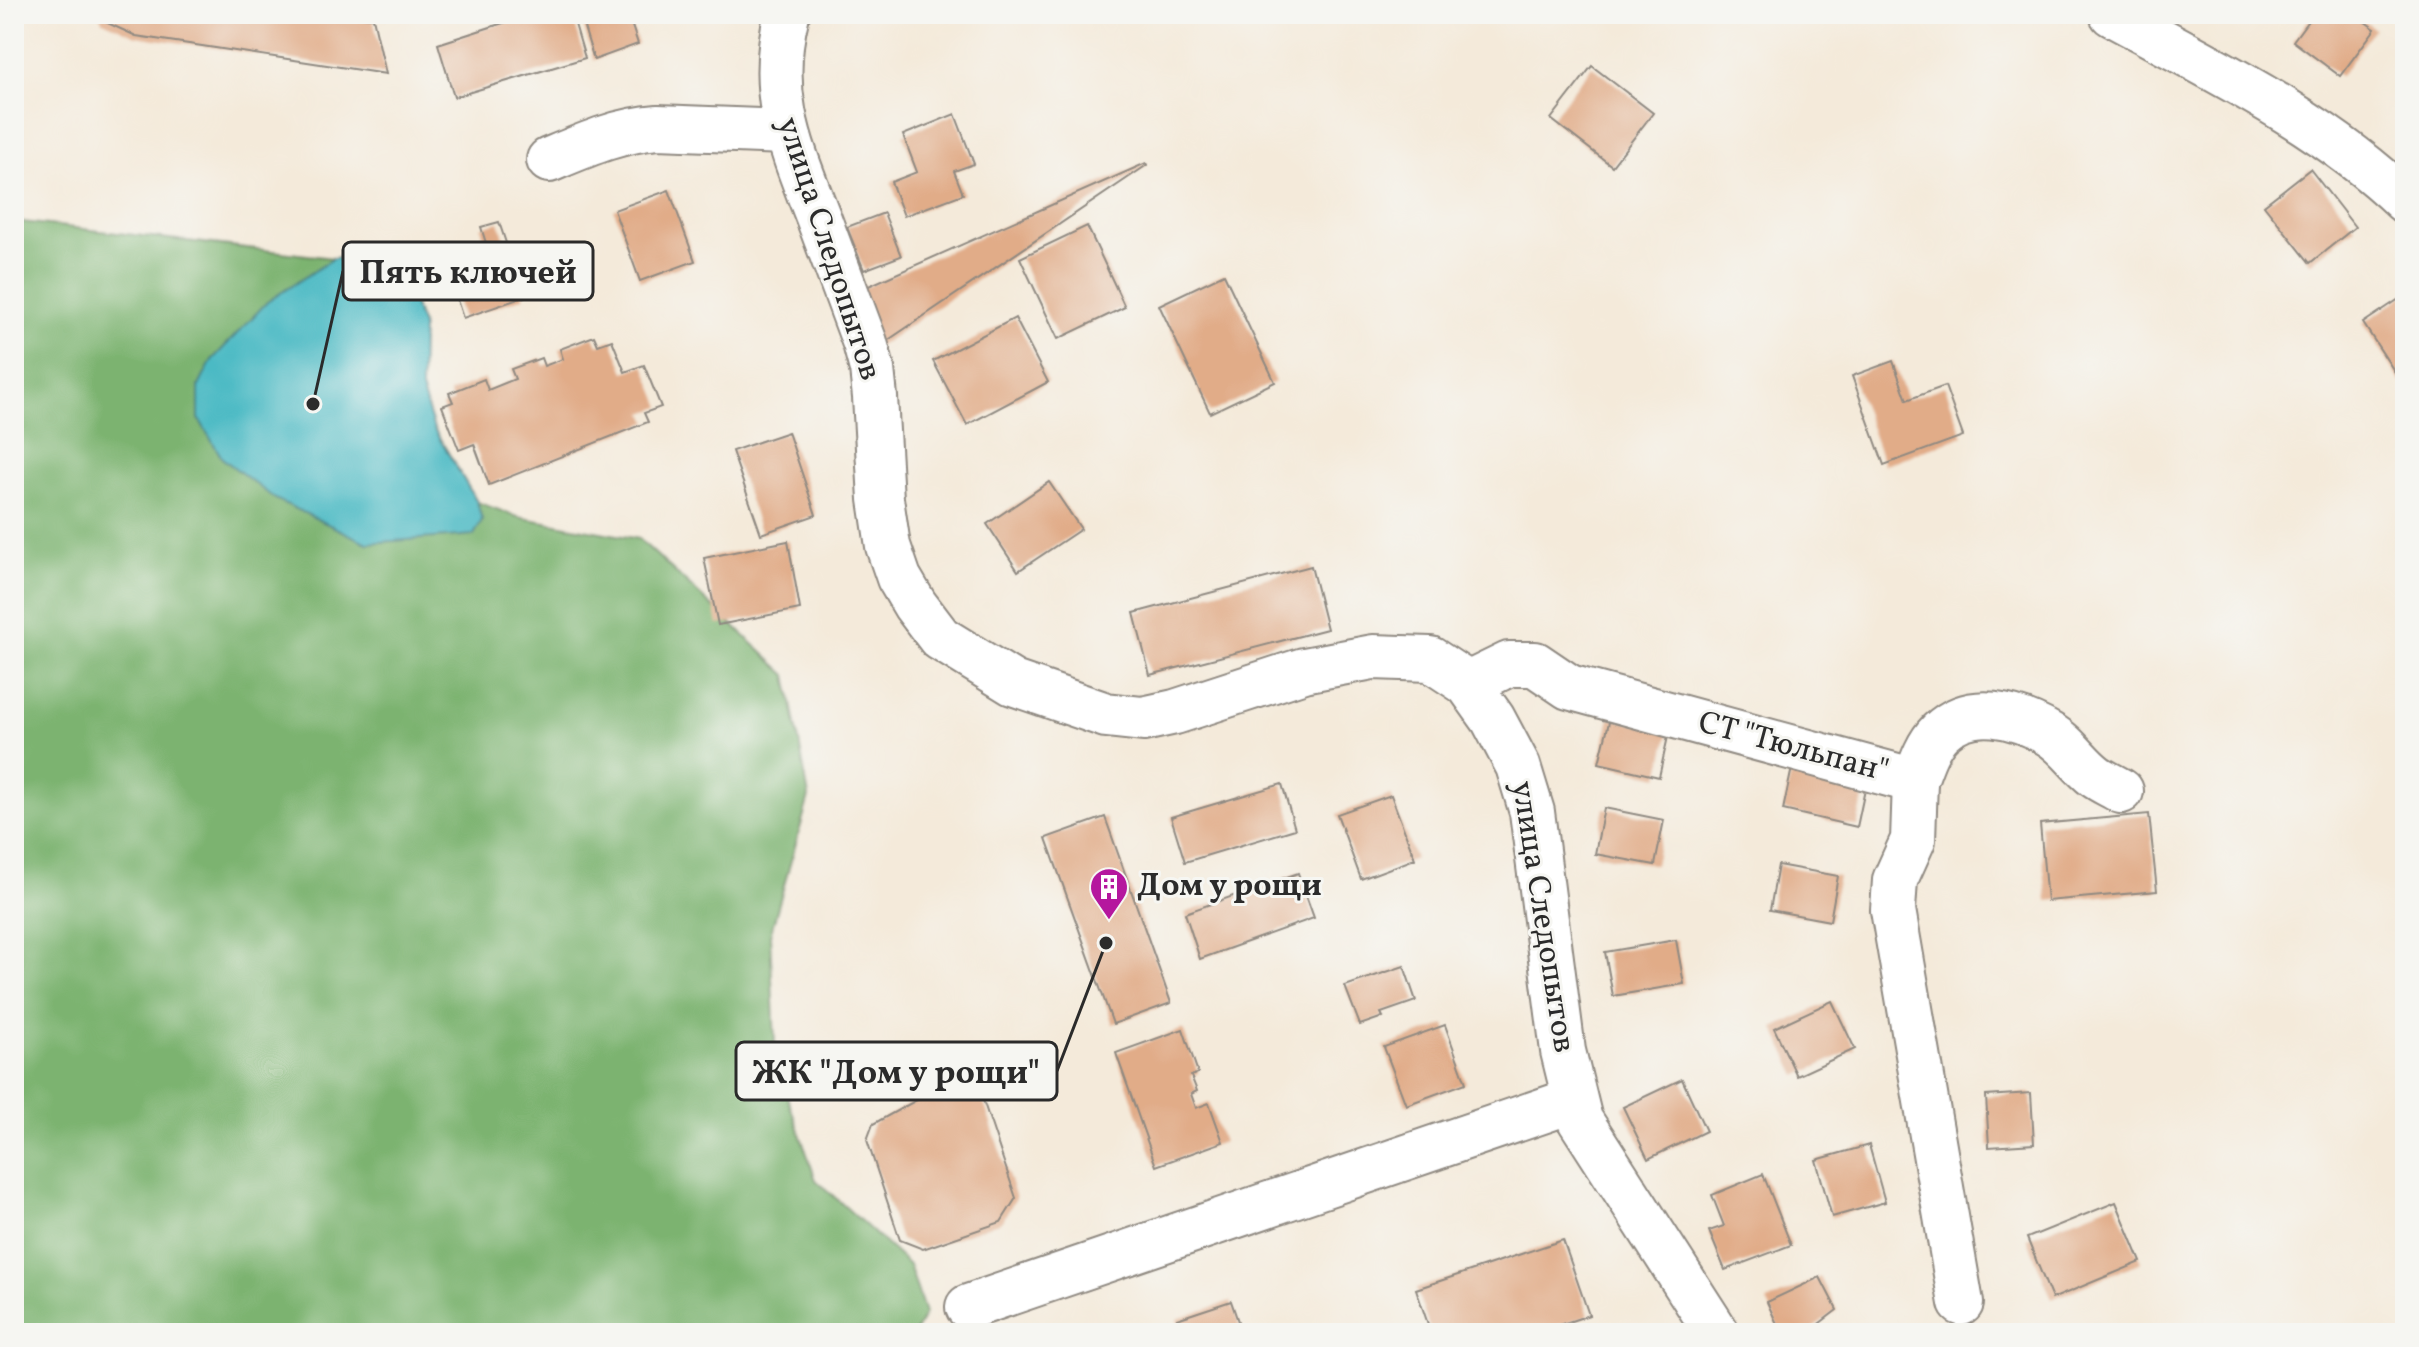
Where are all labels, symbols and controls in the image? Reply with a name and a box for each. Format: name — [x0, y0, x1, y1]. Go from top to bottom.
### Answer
street label: улица Следопытов — [765, 112, 891, 386]
callout: Пять ключей — [343, 242, 593, 300]
text: Пять ключей — [359, 251, 577, 298]
street label: СТ "Тюльпан" — [1693, 702, 1893, 794]
street label: улица Следопытов — [1499, 778, 1585, 1056]
place label: Дом у рощи — [1137, 865, 1322, 909]
building icon: Дом у рощи — [1088, 866, 1130, 921]
callout: ЖК "Дом у рощи" — [736, 1042, 1057, 1100]
text: ЖК "Дом у рощи" — [752, 1051, 1040, 1098]

